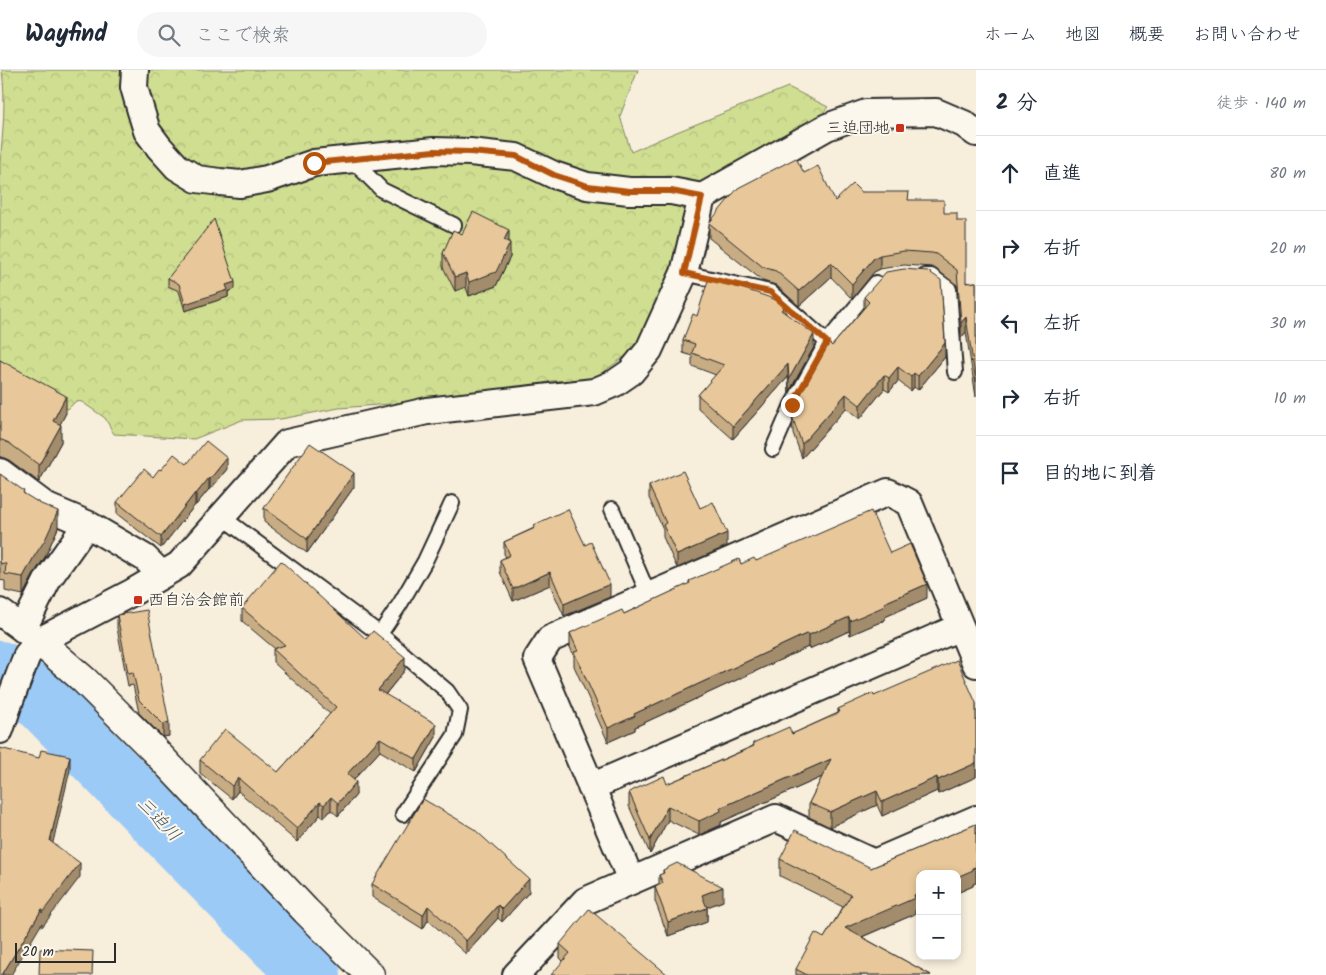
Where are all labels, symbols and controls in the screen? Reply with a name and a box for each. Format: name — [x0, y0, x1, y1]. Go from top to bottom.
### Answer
search box — [137, 12, 487, 57]
text: Wayfind — [25, 15, 107, 54]
icon: search — [155, 21, 183, 49]
text: ここで検索 — [195, 21, 290, 51]
text: ホーム — [984, 21, 1037, 50]
text: 地図 — [1065, 21, 1101, 50]
text: 概要 — [1129, 21, 1165, 50]
text: お問い合わせ — [1193, 21, 1301, 50]
text: 2 分 — [996, 87, 1037, 120]
text: 徒歩 · 140 m — [1216, 91, 1306, 116]
place label: 三迫団地 — [826, 116, 890, 141]
marker: 三迫団地 — [894, 122, 906, 134]
route start — [303, 152, 326, 175]
icon: ahead — [996, 159, 1024, 187]
text: 直進 — [1043, 159, 1081, 189]
text: 80 m — [1269, 161, 1306, 186]
icon: right — [996, 234, 1024, 262]
text: 右折 — [1043, 234, 1081, 264]
text: 20 m — [1270, 236, 1306, 261]
icon: left — [996, 309, 1024, 337]
text: 左折 — [1043, 309, 1081, 339]
text: 30 m — [1270, 311, 1306, 336]
icon: right — [996, 384, 1024, 412]
text: 右折 — [1043, 384, 1081, 414]
text: 10 m — [1274, 386, 1306, 411]
route end — [781, 394, 804, 417]
icon: arrive — [996, 459, 1024, 487]
text: 目的地に到着 — [1043, 459, 1157, 489]
place label: 西自治会館前 — [148, 588, 244, 613]
marker: 西自治会館前 — [132, 594, 144, 606]
water label: 三迫川 — [129, 791, 187, 849]
map controls — [916, 870, 961, 960]
button: + — [916, 870, 961, 915]
button: − — [916, 915, 961, 960]
scale bar — [15, 940, 116, 963]
text: 20 m — [22, 941, 54, 963]

